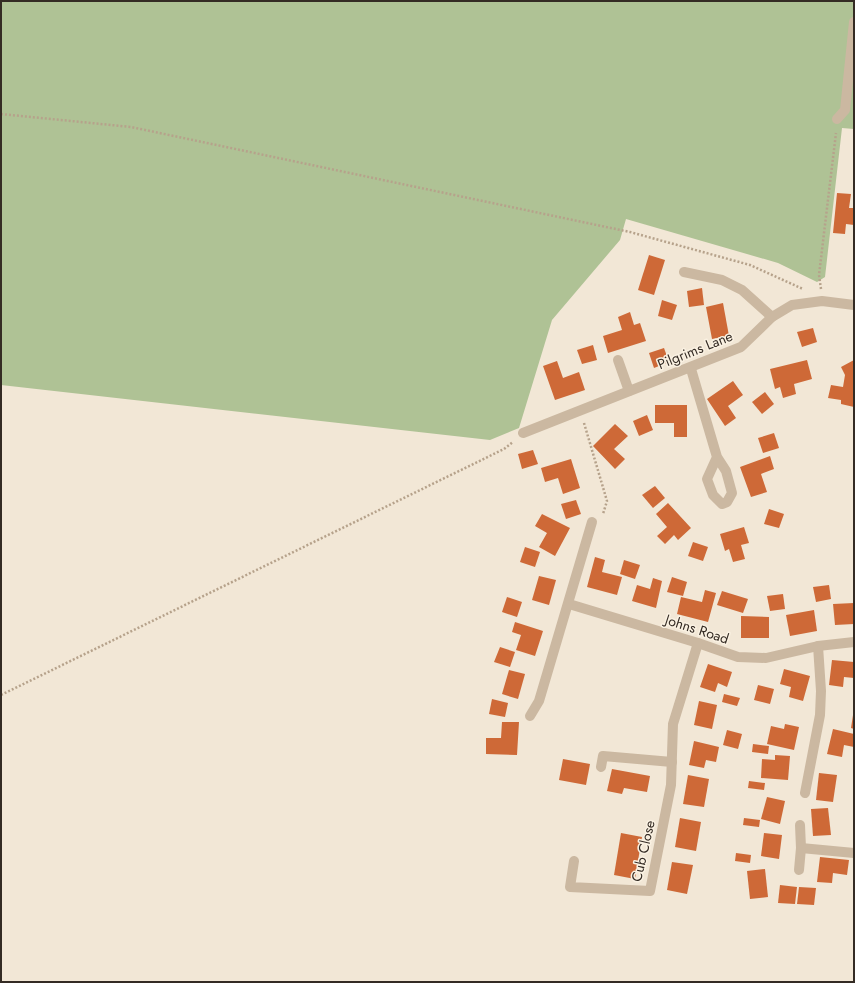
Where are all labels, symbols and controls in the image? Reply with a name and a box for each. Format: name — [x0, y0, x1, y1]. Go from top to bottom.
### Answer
street label: Pilgrims Lane — [654, 326, 736, 374]
street label: Johns Road — [661, 609, 731, 649]
street label: Cub Close — [626, 818, 660, 884]

